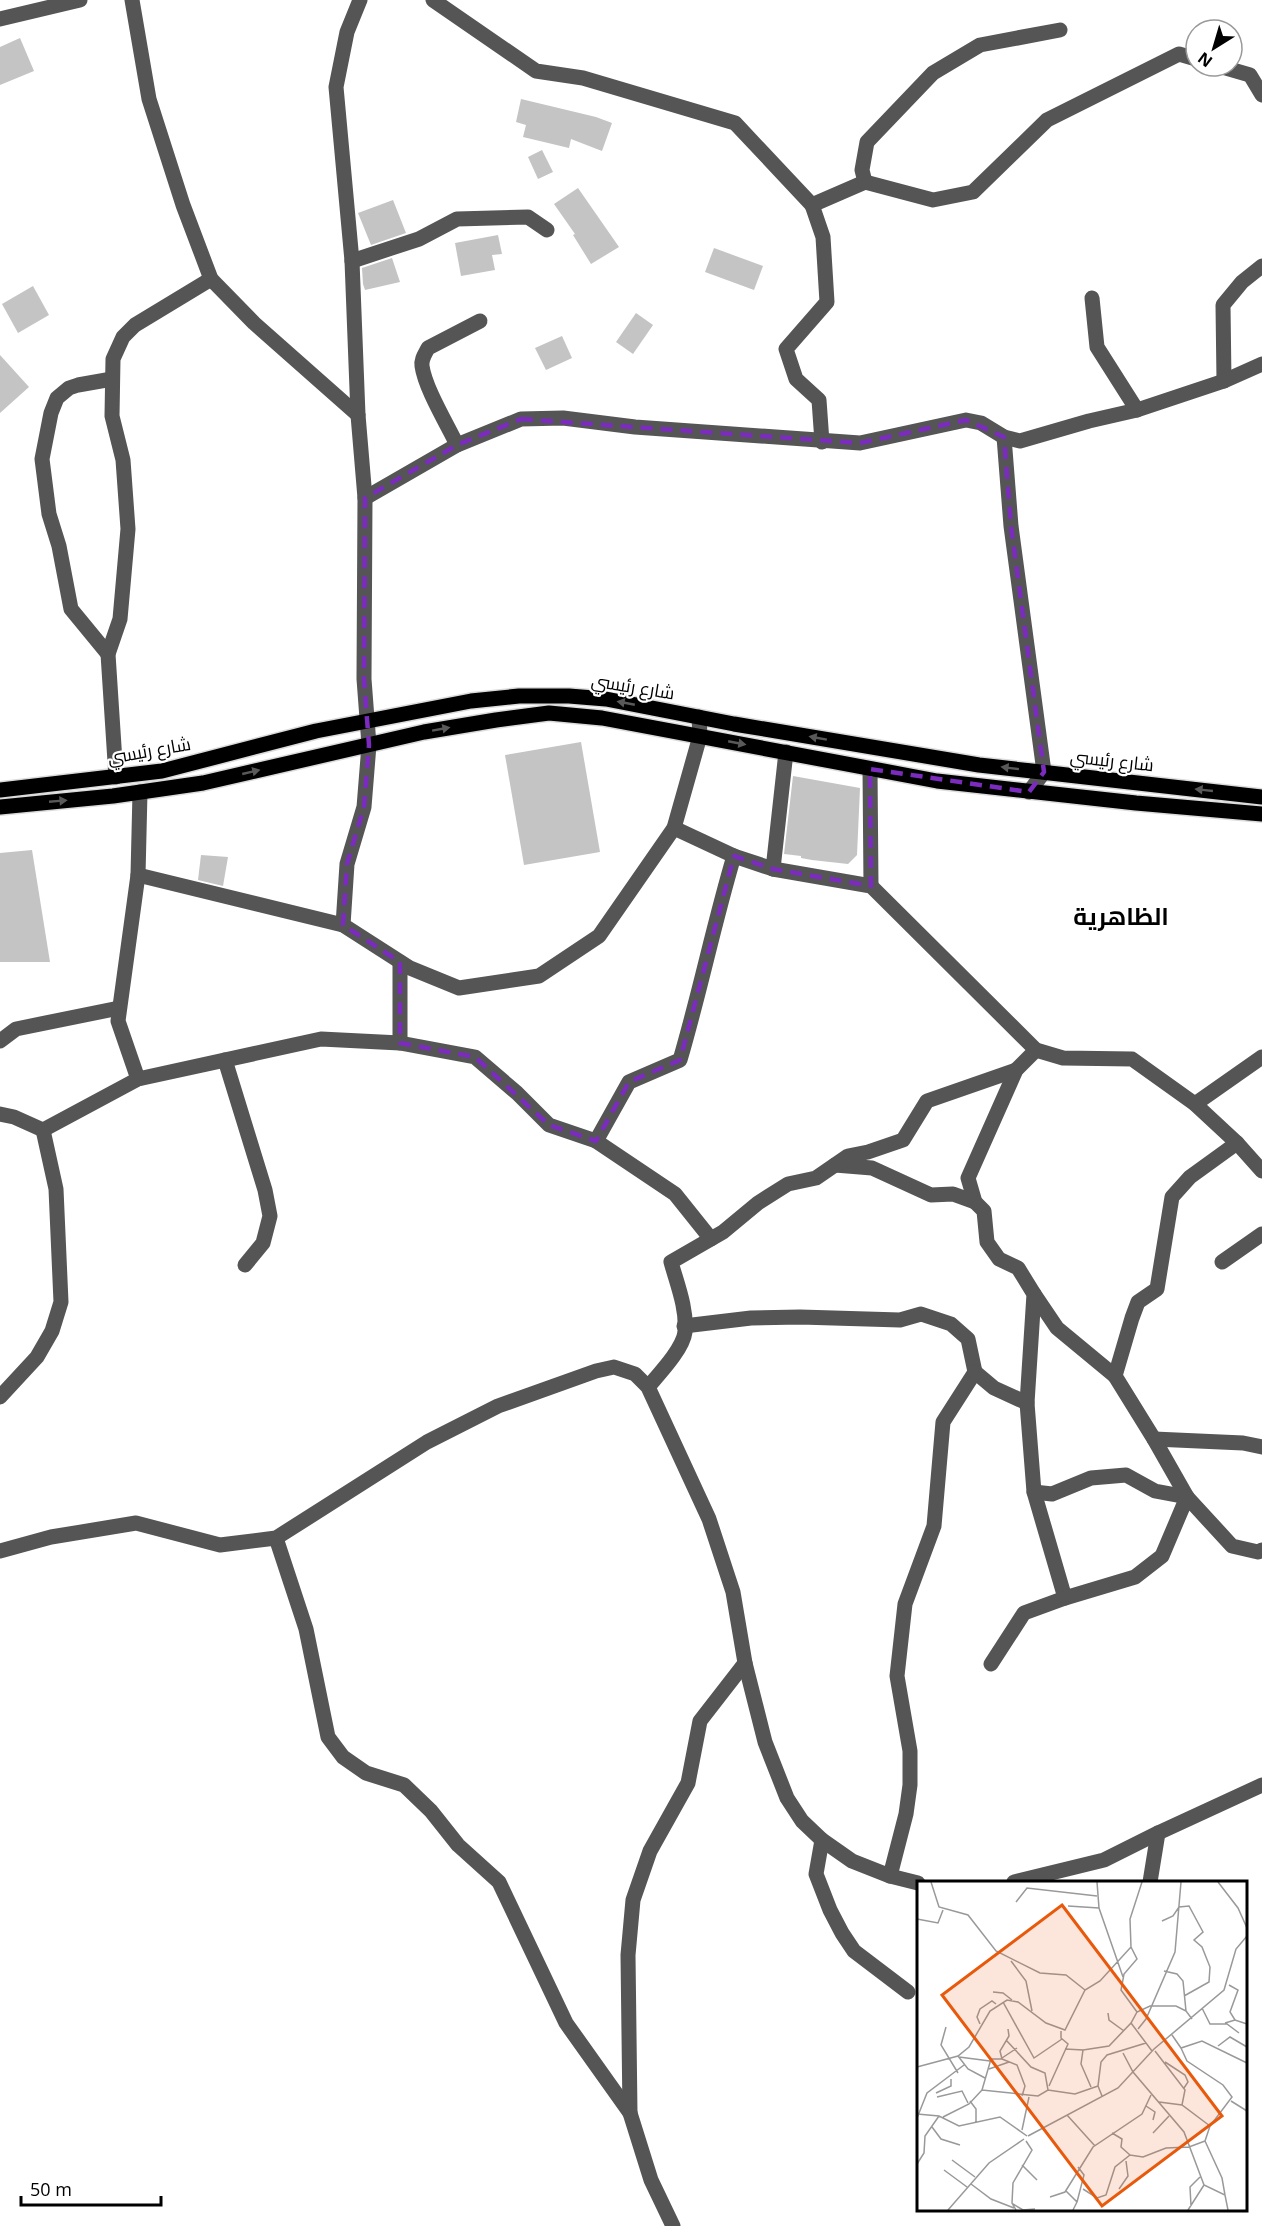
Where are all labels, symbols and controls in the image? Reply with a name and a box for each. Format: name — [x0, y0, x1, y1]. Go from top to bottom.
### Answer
north arrow — [1184, 18, 1244, 78]
text: N — [1193, 47, 1217, 73]
street label: شارع رئيسي — [589, 668, 676, 706]
one-way arrow — [616, 698, 635, 707]
one-way arrow — [432, 724, 451, 733]
street label: شارع رئيسي — [106, 731, 193, 771]
one-way arrow — [808, 733, 827, 742]
one-way arrow — [728, 739, 747, 748]
street label: شارع رئيسي — [1069, 744, 1155, 778]
one-way arrow — [1001, 764, 1020, 773]
one-way arrow — [242, 767, 260, 777]
one-way arrow — [1194, 786, 1213, 795]
one-way arrow — [49, 796, 68, 806]
district label: الظاهرية — [1073, 899, 1169, 932]
inset map — [917, 1881, 1247, 2211]
scale bar — [21, 2169, 160, 2207]
text: 50 m — [30, 2177, 72, 2201]

